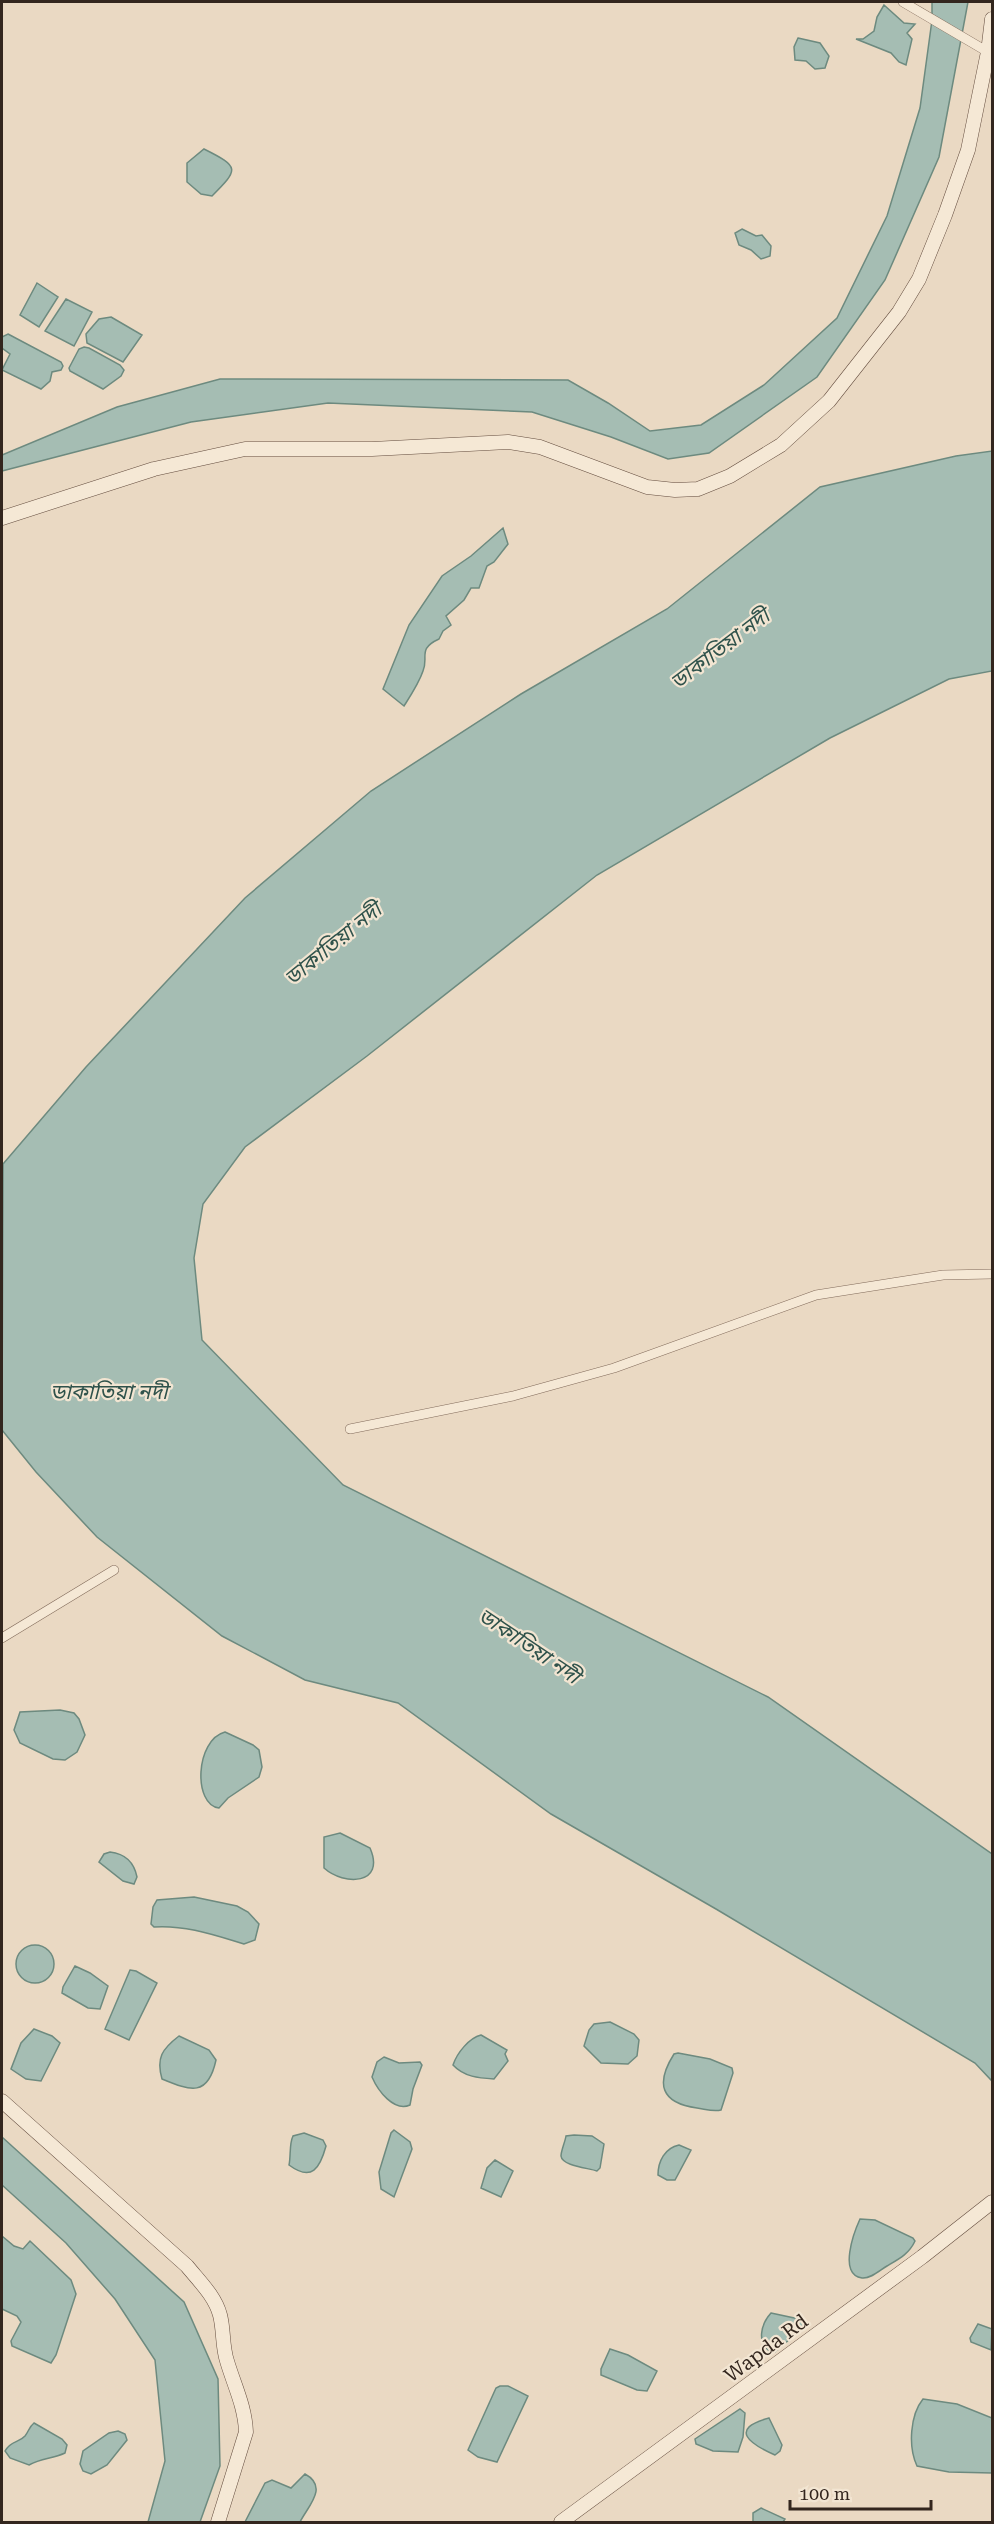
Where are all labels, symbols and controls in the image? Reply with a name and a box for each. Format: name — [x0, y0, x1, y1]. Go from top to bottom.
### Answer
water label: ডাকাতিয়া নদী — [665, 601, 778, 694]
water label: ডাকাতিয়া নদী — [279, 894, 390, 990]
water label: ডাকাতিয়া নদী — [50, 1379, 172, 1404]
water label: ডাকাতিয়া নদী — [474, 1602, 589, 1691]
street label: Wapda Rd — [719, 2309, 813, 2387]
scale bar — [790, 2473, 931, 2511]
text: 100 m — [799, 2483, 850, 2504]

